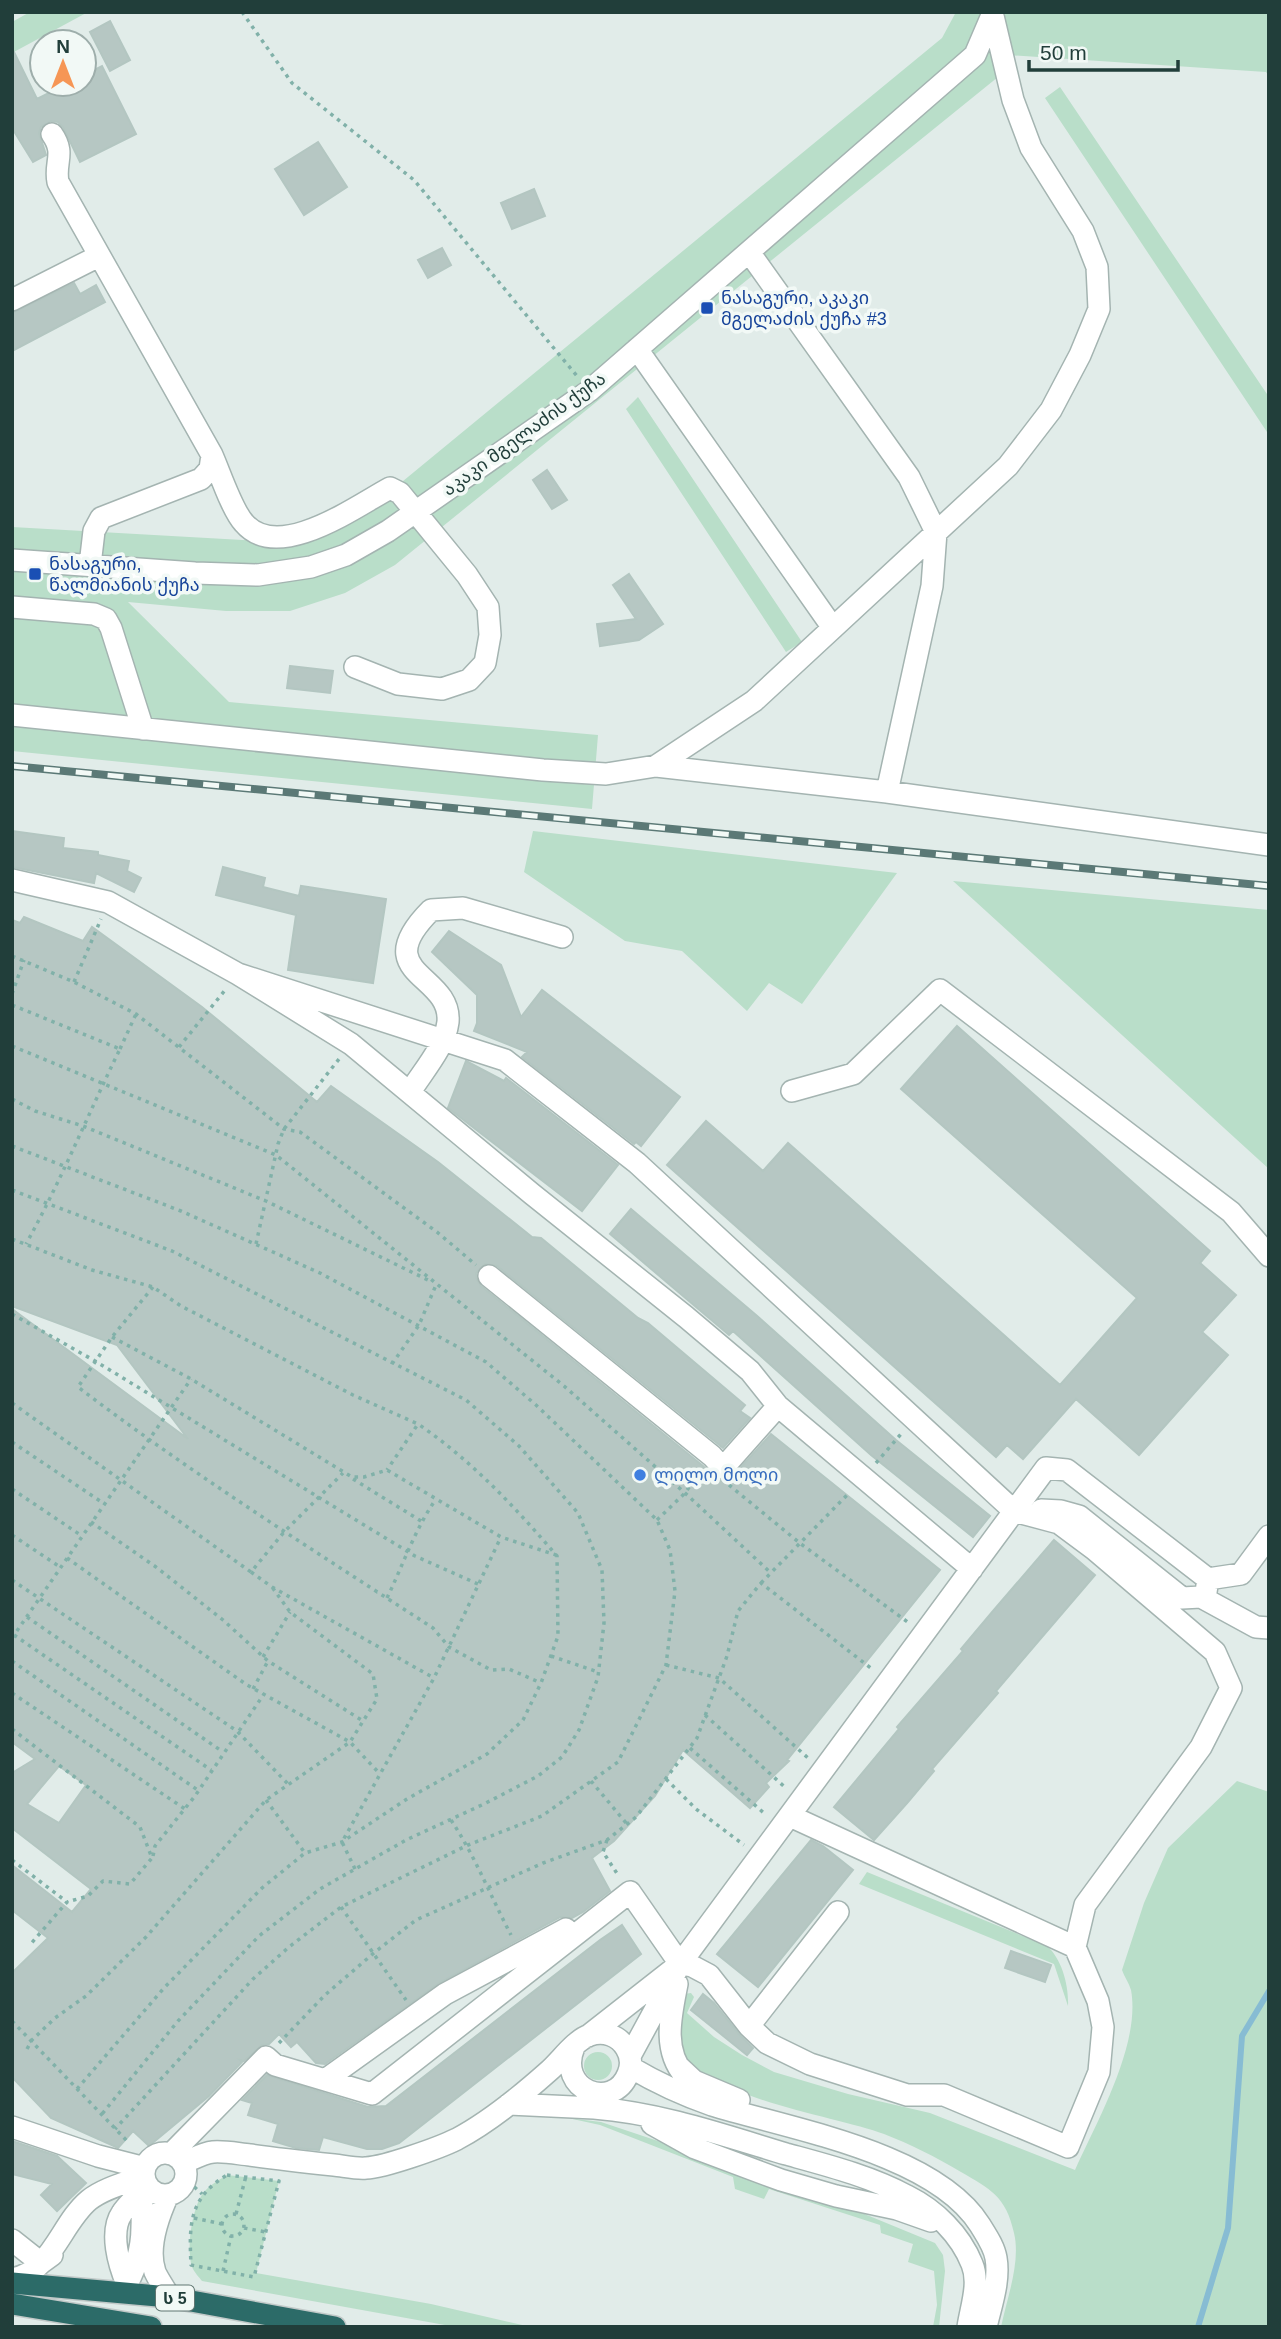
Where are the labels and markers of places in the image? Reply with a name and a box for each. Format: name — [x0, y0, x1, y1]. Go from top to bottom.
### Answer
place label: ნასაგური, აკაკი მგელაძის ქუჩა #3 — [721, 288, 887, 330]
marker: ნასაგური, აკაკი მგელაძის ქუჩა #3 — [699, 300, 715, 316]
place label: ნასაგური, წალმიანის ქუჩა — [49, 554, 200, 596]
marker: ნასაგური, წალმიანის ქუჩა — [27, 566, 43, 582]
place label: ლილო მოლი — [654, 1465, 778, 1486]
marker: ლილო მოლი — [632, 1467, 648, 1483]

